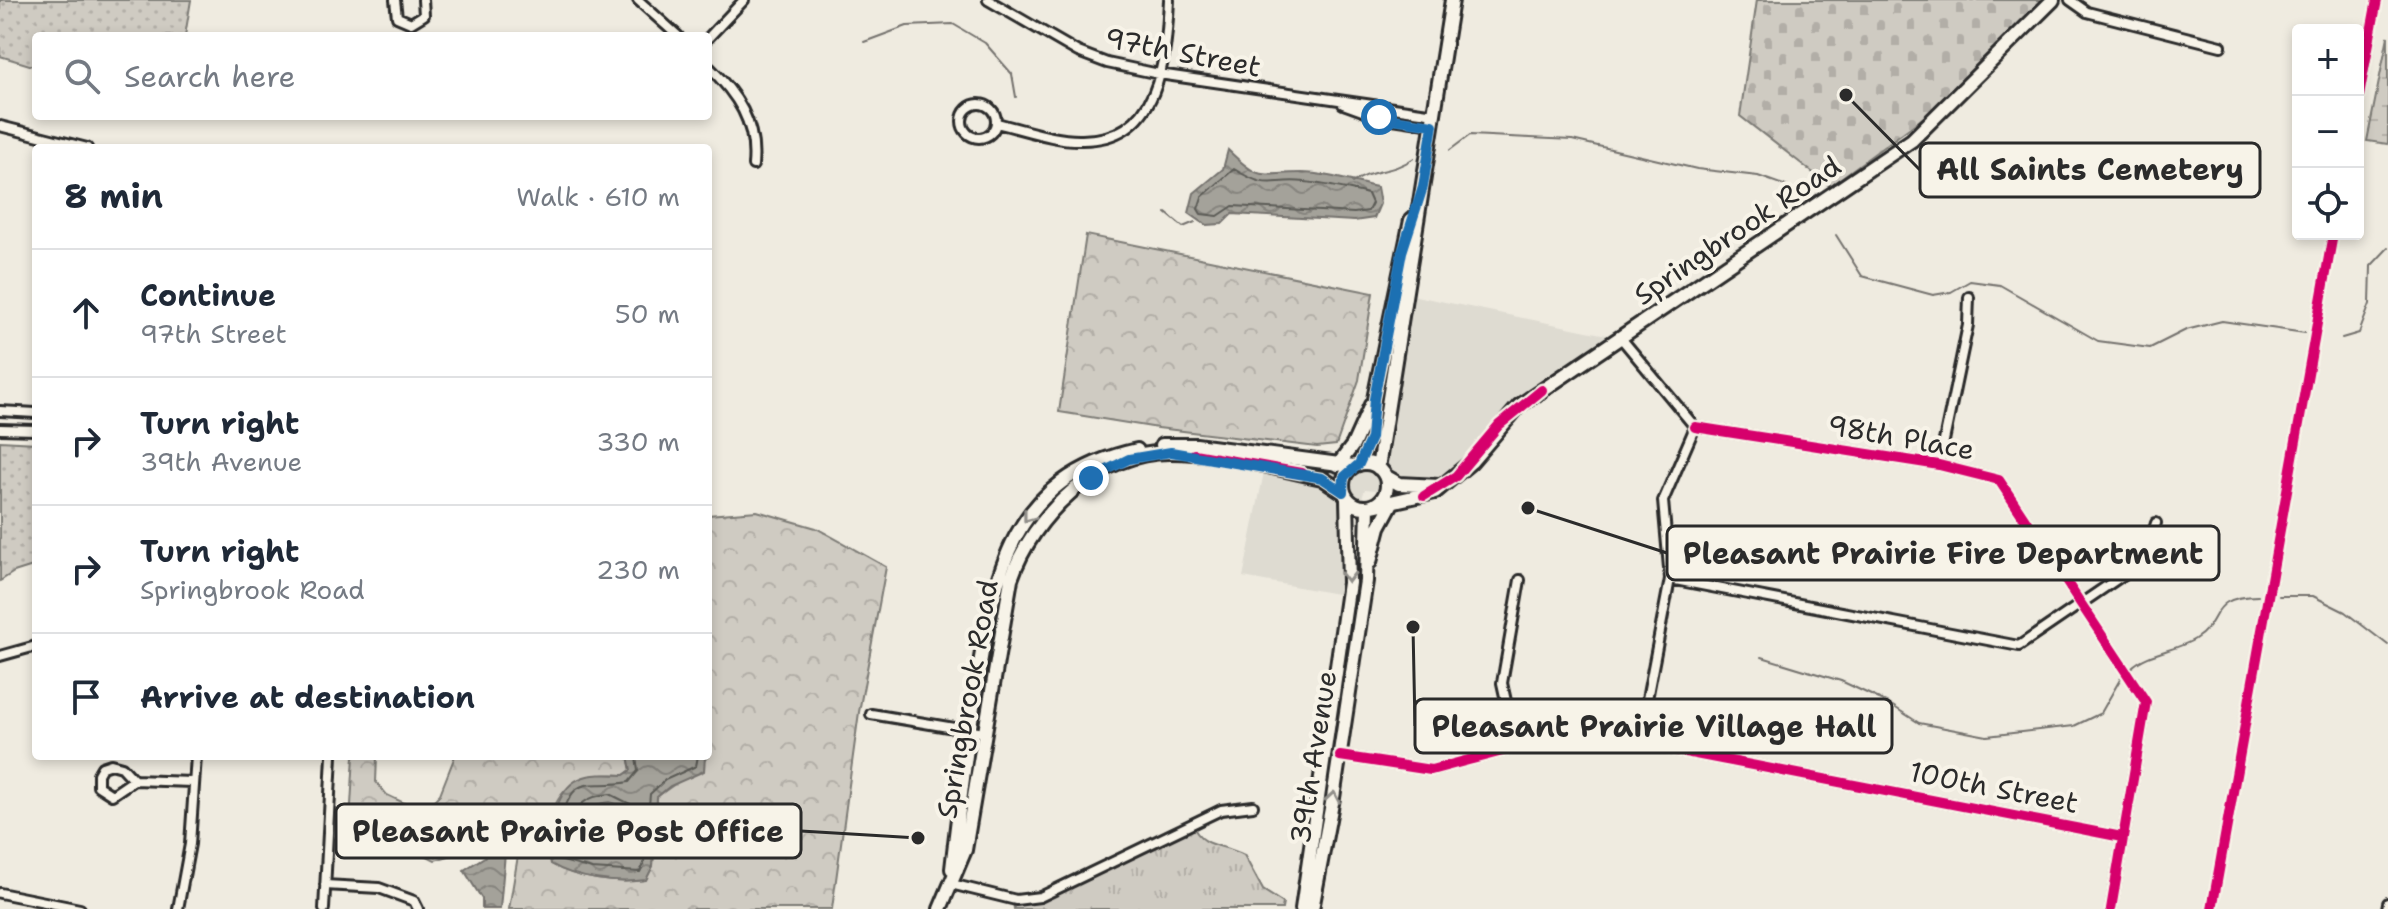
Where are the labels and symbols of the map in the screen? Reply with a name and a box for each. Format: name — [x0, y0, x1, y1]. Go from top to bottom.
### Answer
street label: 97th Street — [1102, 18, 1264, 86]
route start — [1361, 99, 1397, 135]
callout: All Saints Cemetery — [1920, 143, 2260, 197]
street label: Springbrook Road — [1626, 147, 1848, 313]
text: All Saints Cemetery — [1936, 149, 2244, 190]
street label: 98th Place — [1825, 405, 1977, 469]
route end — [1073, 460, 1109, 496]
one-way arrow — [1024, 509, 1038, 523]
callout: Pleasant Prairie Fire Department — [1667, 526, 2219, 580]
text: Pleasant Prairie Fire Department — [1683, 533, 2203, 574]
one-way arrow — [1339, 571, 1357, 584]
street label: Springbrook Road — [927, 577, 1007, 821]
street label: 39th Avenue — [1281, 668, 1345, 846]
callout: Pleasant Prairie Village Hall — [1415, 699, 1892, 753]
text: Pleasant Prairie Village Hall — [1431, 706, 1877, 747]
street label: 100th Street — [1906, 752, 2082, 822]
one-way arrow — [1324, 790, 1341, 804]
callout: Pleasant Prairie Post Office — [336, 804, 801, 858]
text: Pleasant Prairie Post Office — [352, 811, 784, 852]

